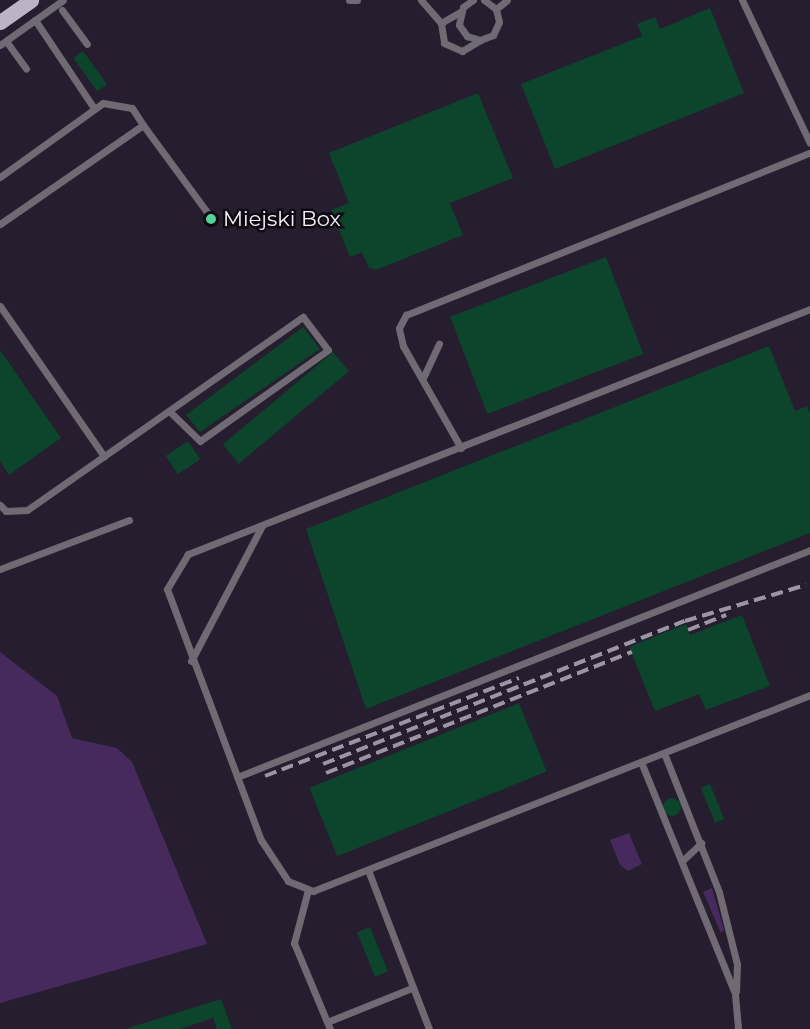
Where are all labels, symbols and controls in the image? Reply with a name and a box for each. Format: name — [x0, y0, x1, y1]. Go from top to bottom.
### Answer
place label: Miejski Box — [223, 206, 341, 232]
marker: Miejski Box — [204, 212, 218, 226]

